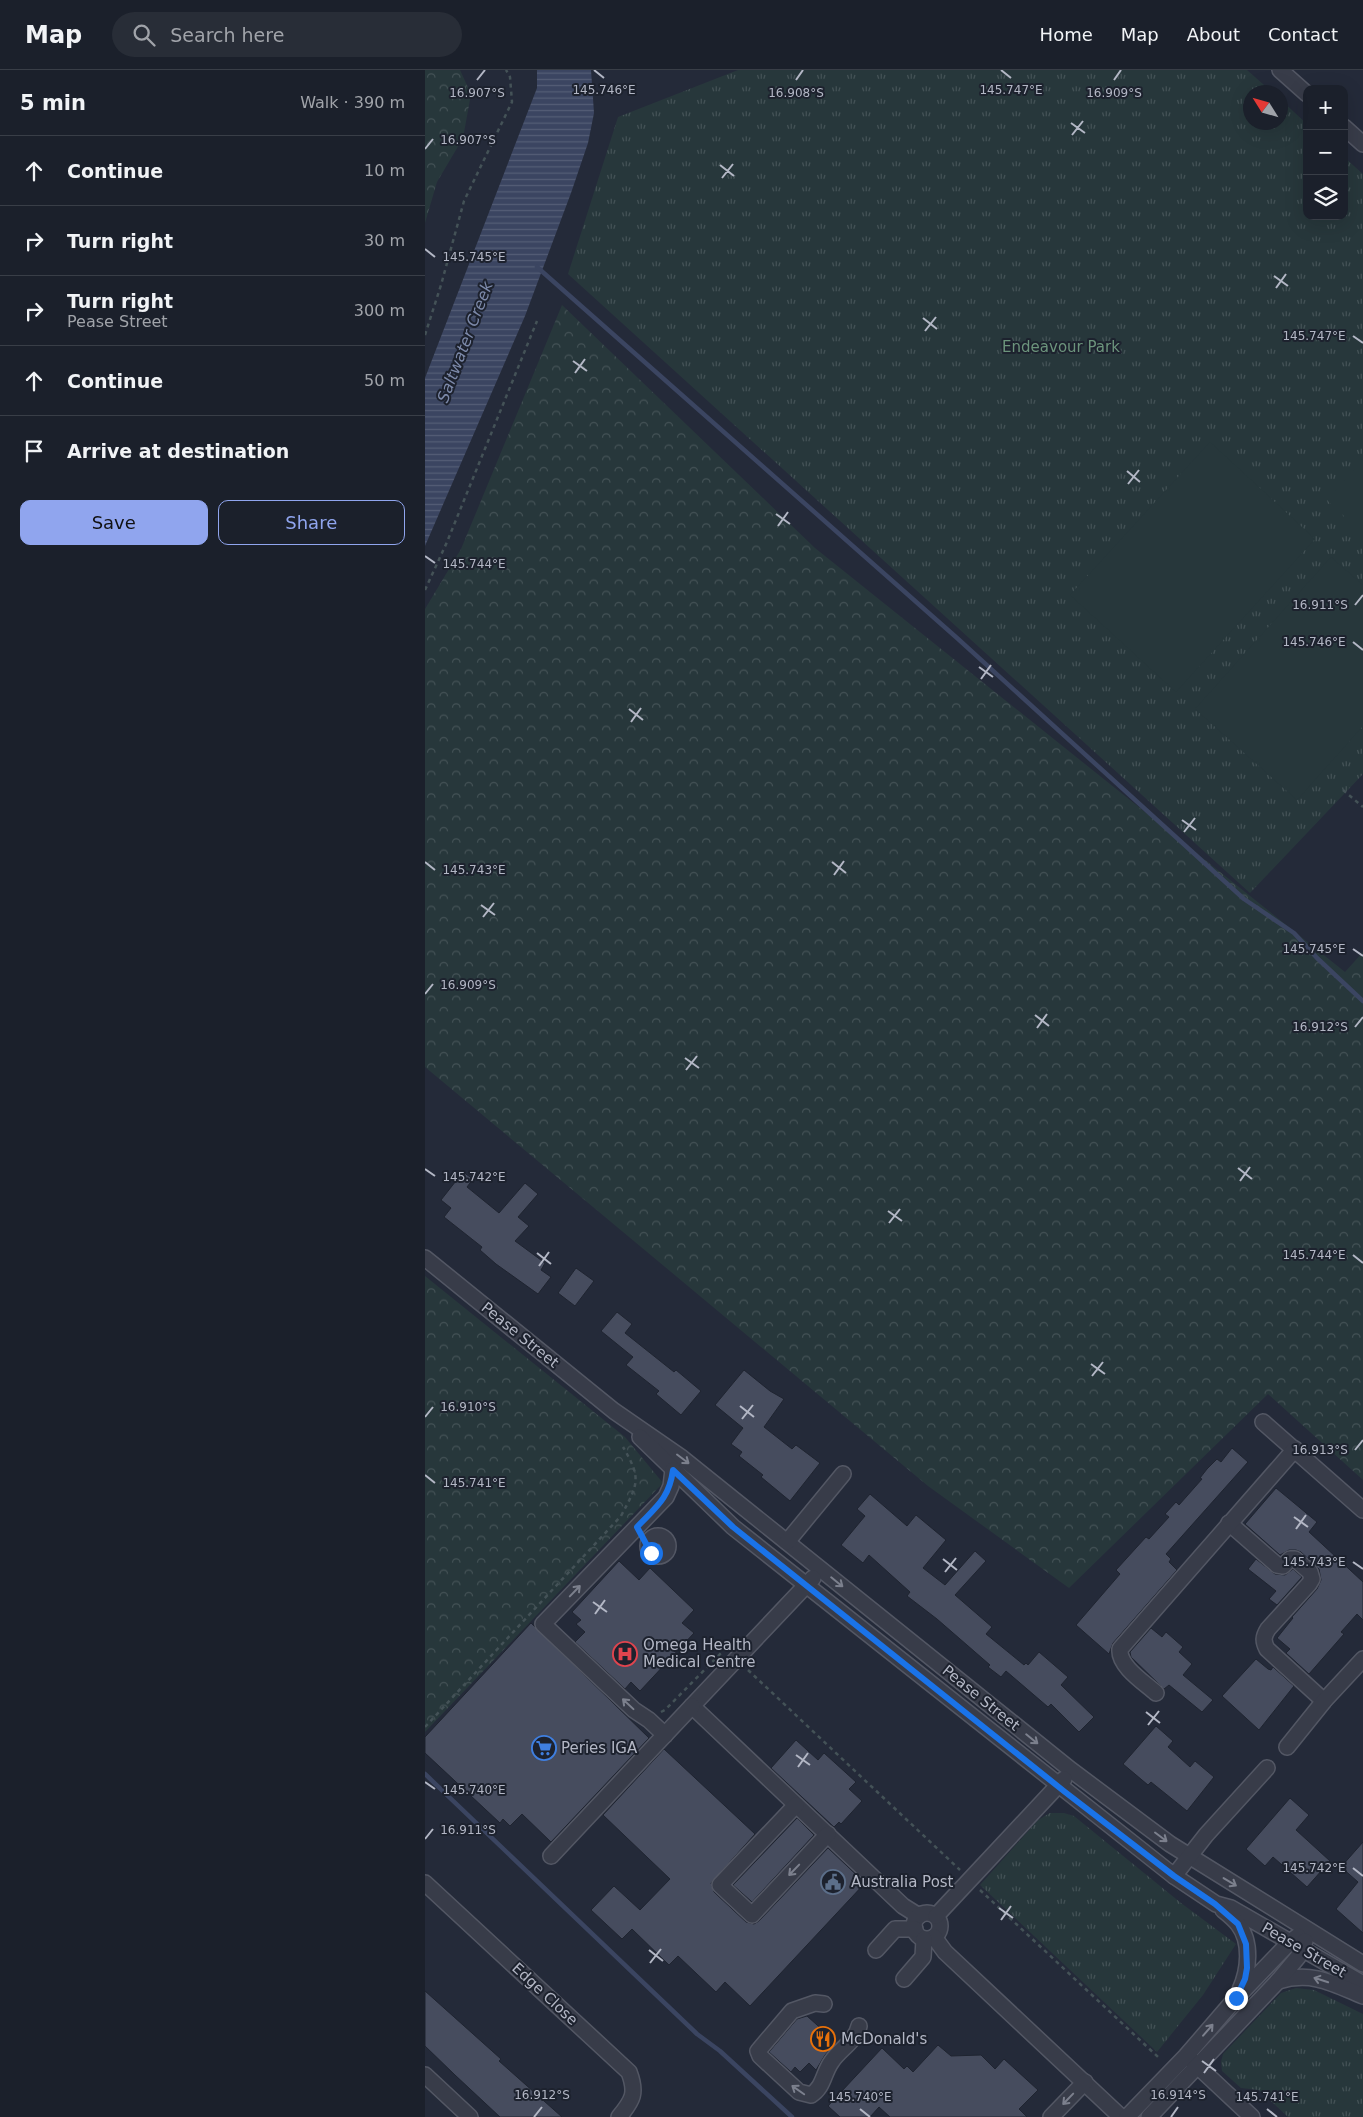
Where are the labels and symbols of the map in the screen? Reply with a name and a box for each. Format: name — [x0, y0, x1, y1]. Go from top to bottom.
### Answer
text: 145.746°E — [572, 83, 636, 97]
text: 145.747°E — [979, 83, 1043, 97]
north arrow — [1243, 85, 1288, 130]
text: 16.907°S — [449, 86, 505, 100]
text: 16.908°S — [768, 86, 824, 100]
text: 16.909°S — [1086, 86, 1142, 100]
text: 16.907°S — [440, 133, 496, 147]
text: 145.745°E — [442, 250, 506, 264]
water label: Saltwater Creek — [433, 278, 497, 405]
text: 145.747°E — [1282, 329, 1346, 343]
park label: Endeavour Park — [1002, 338, 1120, 356]
text: 145.744°E — [442, 557, 506, 571]
text: 16.911°S — [1292, 598, 1348, 612]
text: 145.746°E — [1282, 635, 1346, 649]
text: 145.743°E — [442, 863, 506, 877]
text: 145.745°E — [1282, 942, 1346, 956]
text: 16.909°S — [440, 978, 496, 992]
text: 16.912°S — [1292, 1020, 1348, 1034]
text: 145.742°E — [442, 1170, 506, 1184]
text: 145.744°E — [1282, 1248, 1346, 1262]
street label: Pease Street — [478, 1298, 562, 1372]
text: 16.910°S — [440, 1400, 496, 1414]
text: 16.913°S — [1292, 1443, 1348, 1457]
one-way arrow — [676, 1454, 690, 1464]
text: 145.741°E — [442, 1476, 506, 1490]
route start — [640, 1542, 663, 1565]
text: 145.743°E — [1282, 1555, 1346, 1569]
one-way arrow — [831, 1577, 844, 1588]
one-way arrow — [569, 1585, 581, 1597]
place label: Omega Health Medical Centre — [643, 1636, 755, 1671]
hospital icon: Omega Health Medical Centre — [612, 1641, 638, 1667]
street label: Pease Street — [939, 1661, 1023, 1735]
one-way arrow — [621, 1698, 634, 1710]
one-way arrow — [1025, 1733, 1038, 1744]
supermarket icon: Peries IGA — [531, 1735, 557, 1761]
place label: Peries IGA — [561, 1739, 638, 1757]
text: 145.740°E — [442, 1783, 506, 1797]
text: 16.911°S — [440, 1823, 496, 1837]
one-way arrow — [1154, 1832, 1167, 1843]
text: 145.742°E — [1282, 1861, 1346, 1875]
one-way arrow — [788, 1863, 800, 1876]
public building icon: Australia Post — [820, 1869, 846, 1895]
place label: Australia Post — [851, 1873, 954, 1891]
one-way arrow — [1223, 1878, 1237, 1888]
street label: Pease Street — [1259, 1919, 1349, 1981]
street label: Edge Close — [508, 1959, 582, 2029]
one-way arrow — [1314, 1974, 1330, 1984]
route end — [1225, 1987, 1248, 2010]
one-way arrow — [1202, 2024, 1214, 2037]
restaurant icon: McDonald's — [810, 2026, 836, 2052]
place label: McDonald's — [841, 2030, 927, 2048]
one-way arrow — [791, 2085, 805, 2095]
text: 16.912°S — [514, 2088, 570, 2102]
text: 16.914°S — [1150, 2088, 1206, 2102]
text: 145.740°E — [828, 2090, 892, 2104]
text: 145.741°E — [1235, 2090, 1299, 2104]
one-way arrow — [1062, 2093, 1074, 2106]

